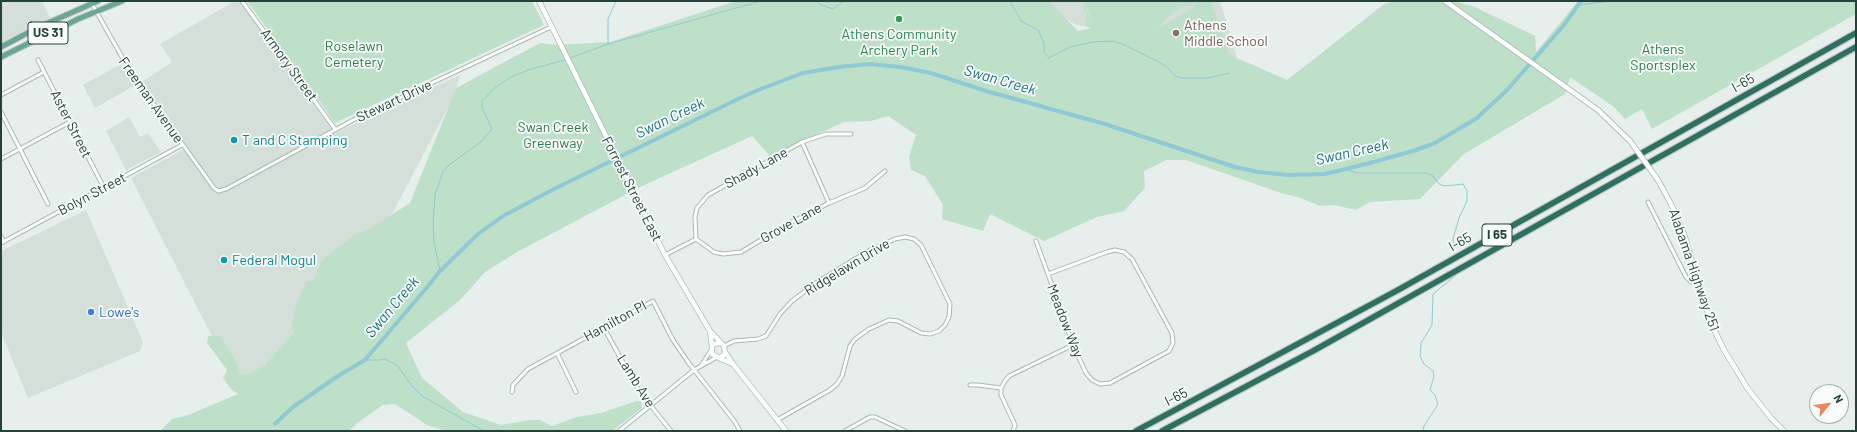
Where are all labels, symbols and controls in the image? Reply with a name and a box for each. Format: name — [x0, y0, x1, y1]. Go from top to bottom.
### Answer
marker: Athens Community Archery Park — [894, 14, 904, 24]
place label: Athens Middle School — [1184, 17, 1268, 50]
road number: US 31 — [28, 22, 68, 44]
street label: Armory Street — [257, 25, 321, 105]
place label: Athens Community Archery Park — [842, 26, 956, 58]
marker: Athens Middle School — [1171, 28, 1181, 38]
park label: Roselawn Cemetery — [324, 38, 384, 70]
park label: Athens Sportsplex — [1630, 41, 1696, 74]
street label: Freeman Avenue — [115, 54, 187, 146]
water label: Swan Creek — [962, 61, 1038, 99]
street label: I-65 — [1729, 70, 1757, 96]
street label: Stewart Drive — [353, 76, 435, 126]
street label: Aster Street — [47, 87, 95, 161]
water label: Swan Creek — [633, 94, 707, 142]
park label: Swan Creek Greenway — [517, 119, 589, 152]
place label: T and C Stamping — [242, 132, 347, 148]
street label: Forrest Street East — [598, 134, 666, 244]
marker: T and C Stamping — [229, 135, 239, 145]
water label: Swan Creek — [1314, 135, 1390, 169]
street label: Shady Lane — [721, 144, 791, 192]
street label: Bolyn Street — [55, 169, 129, 219]
street label: Grove Lane — [757, 199, 825, 247]
street label: Alabama Highway 251 — [1665, 207, 1723, 333]
road number: I 65 — [1482, 224, 1512, 246]
street label: I-65 — [1446, 229, 1474, 255]
street label: Ridgelawn Drive — [801, 235, 893, 299]
place label: Federal Mogul — [232, 252, 316, 268]
marker: Federal Mogul — [219, 255, 229, 265]
water label: Swan Creek — [361, 273, 423, 341]
street label: Meadow Way — [1043, 282, 1087, 360]
street label: Hamilton Pl — [581, 297, 649, 345]
place label: Lowe's — [99, 304, 140, 320]
marker: Lowe's — [86, 307, 96, 317]
street label: Lamb Ave — [613, 351, 659, 411]
street label: I-65 — [1162, 384, 1190, 410]
north arrow — [1809, 384, 1849, 424]
text: N — [1832, 392, 1847, 405]

